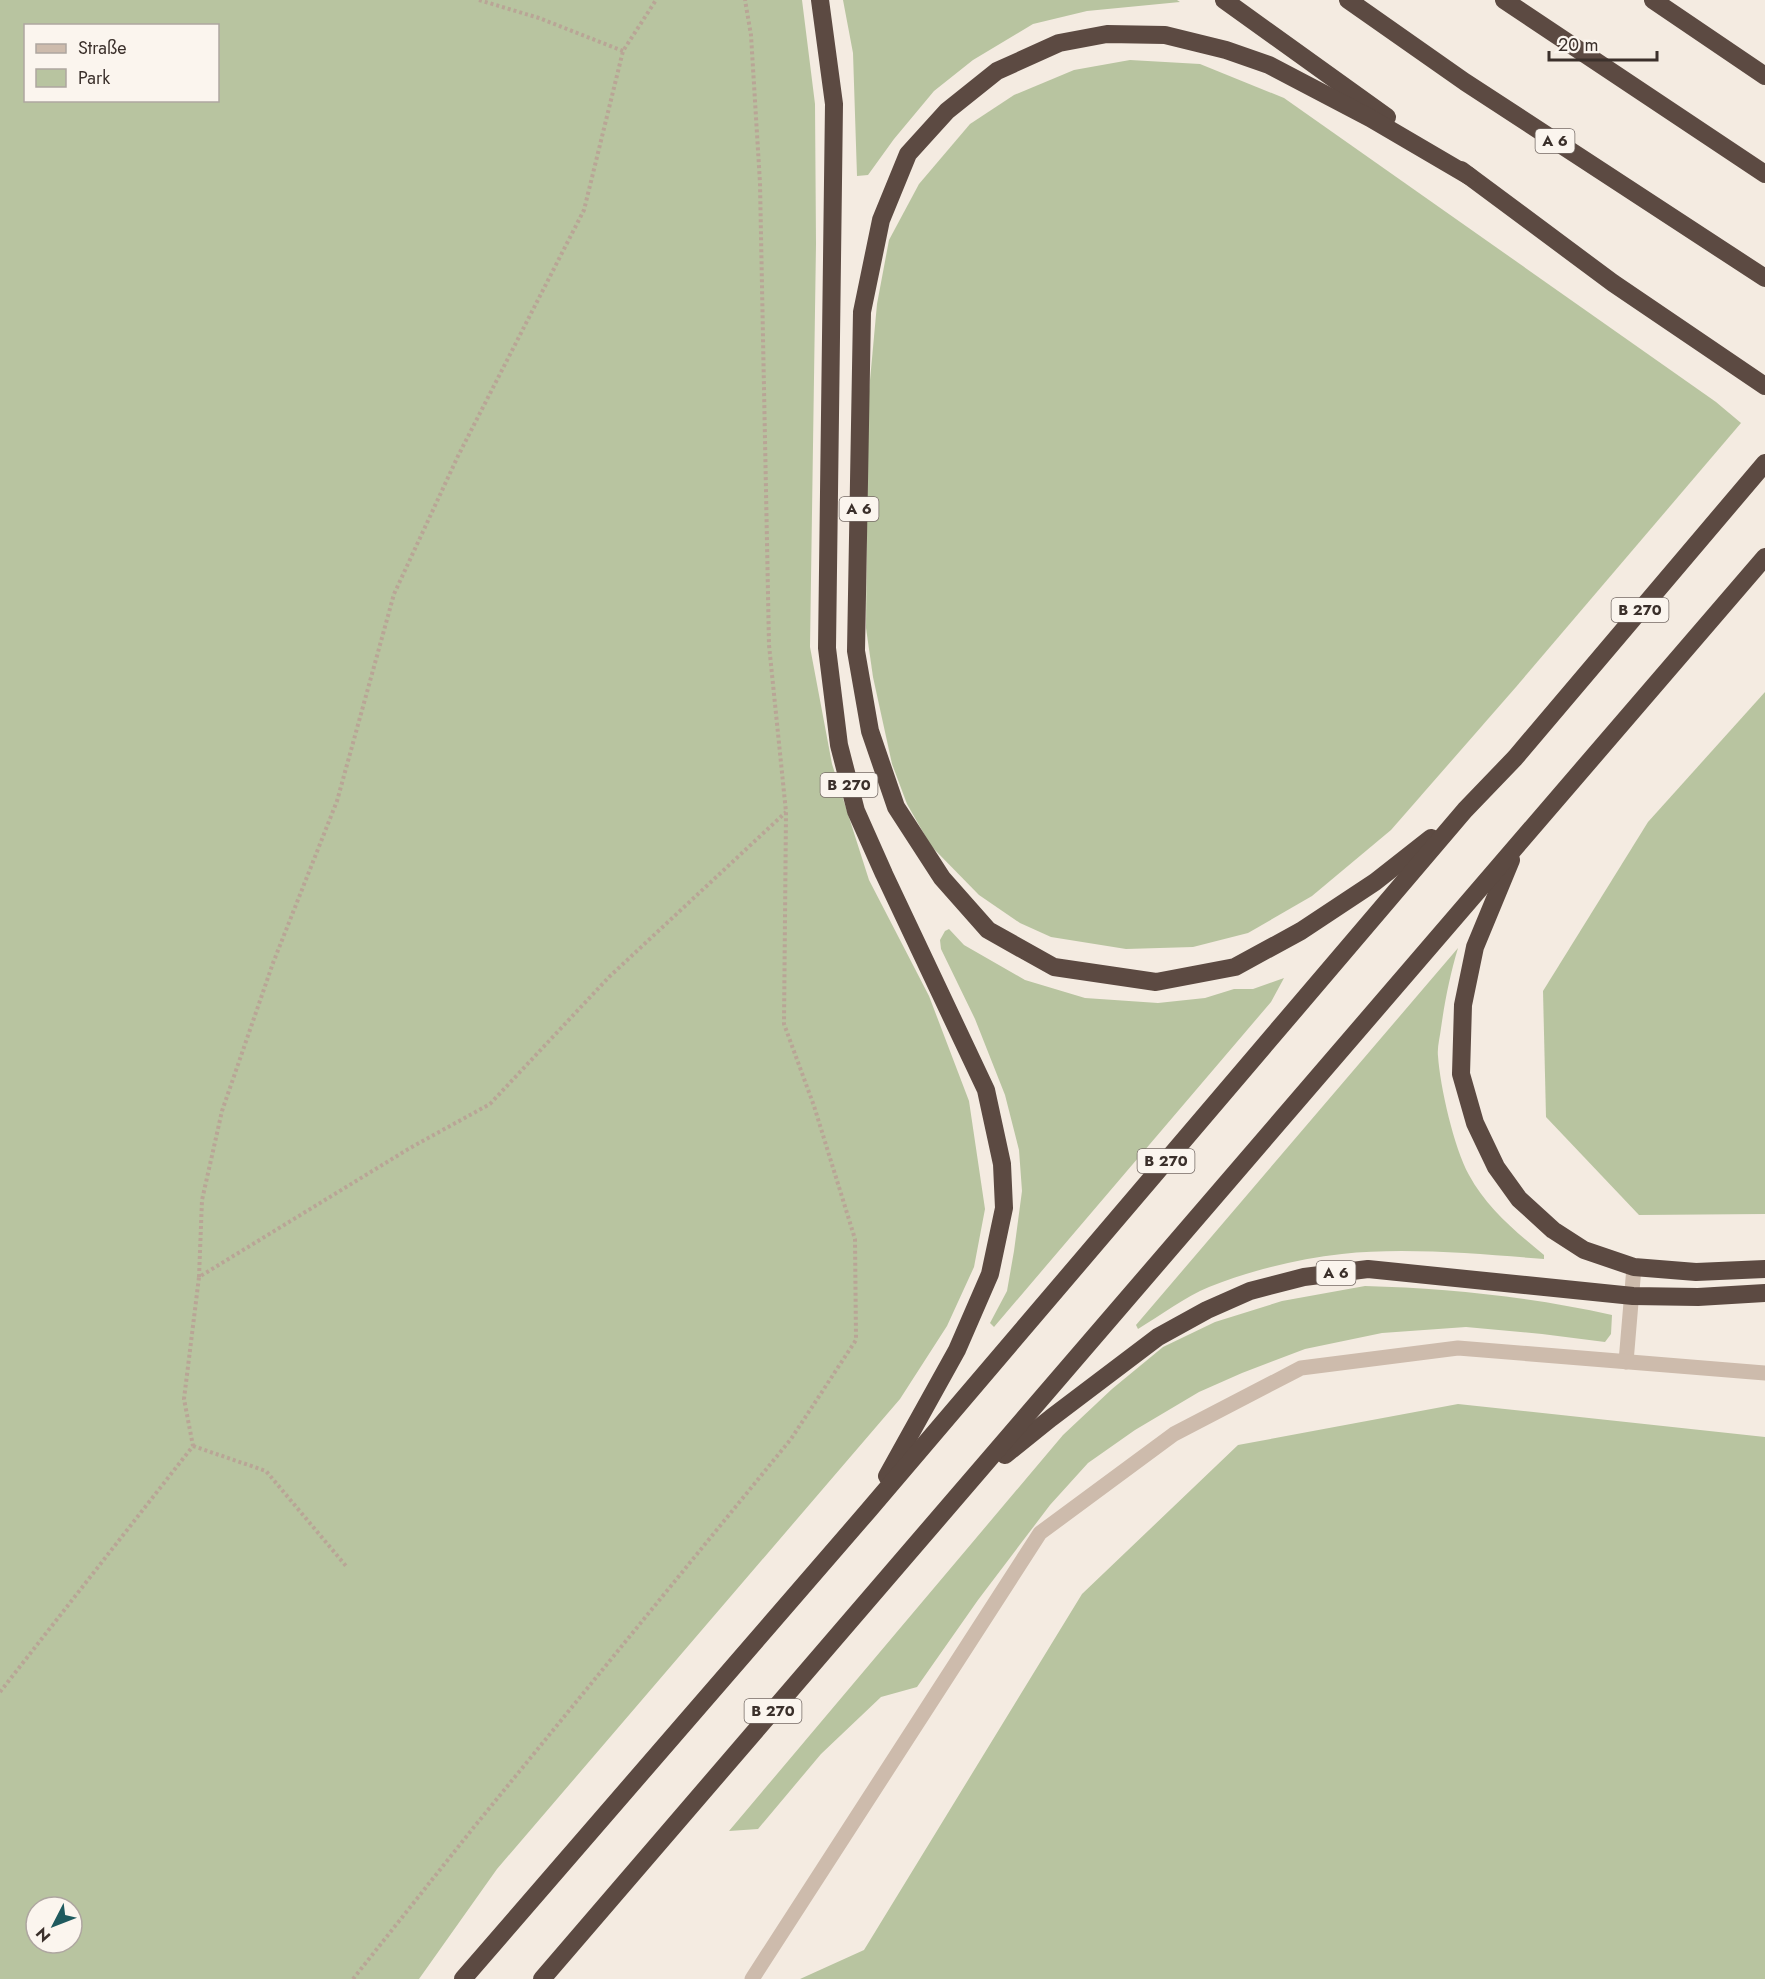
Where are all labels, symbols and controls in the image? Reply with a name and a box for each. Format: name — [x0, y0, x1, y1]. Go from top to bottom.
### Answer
legend — [24, 24, 219, 102]
scale bar — [1549, 24, 1657, 62]
text: 20 m — [1558, 32, 1598, 58]
text: Straße — [78, 35, 126, 61]
text: Park — [78, 65, 110, 91]
road number: A 6 — [1536, 129, 1574, 153]
road number: A 6 — [840, 497, 878, 521]
road number: B 270 — [1612, 598, 1668, 622]
road number: B 270 — [820, 773, 878, 797]
road number: B 270 — [1138, 1149, 1194, 1173]
road number: A 6 — [1316, 1261, 1356, 1285]
road number: B 270 — [744, 1699, 802, 1723]
north arrow — [24, 1895, 84, 1955]
text: N — [30, 1922, 56, 1947]

